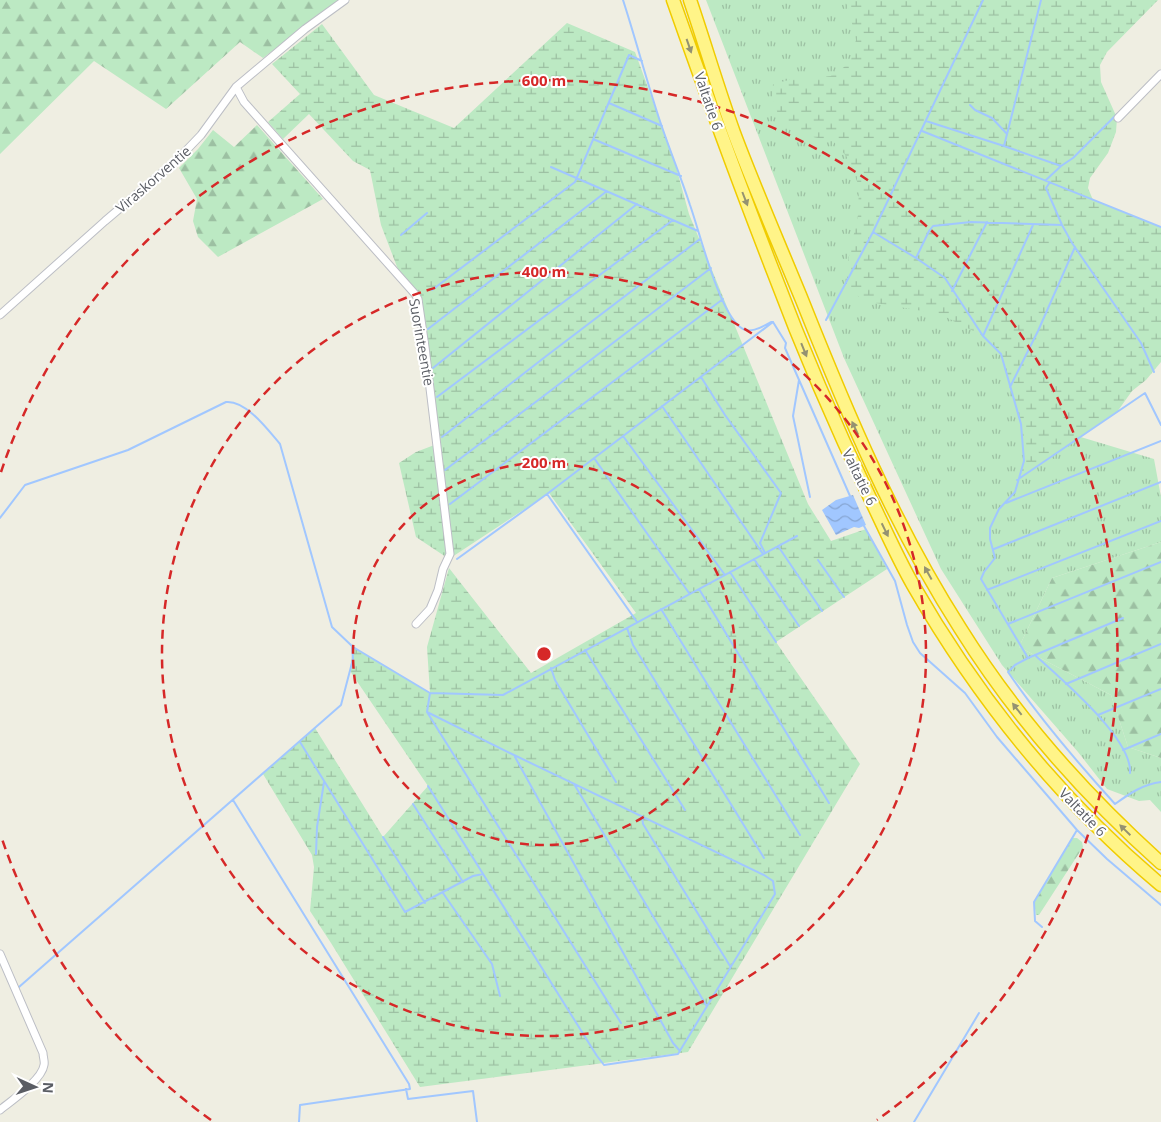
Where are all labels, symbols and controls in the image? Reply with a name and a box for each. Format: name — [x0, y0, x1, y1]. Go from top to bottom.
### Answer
one-way arrow — [686, 39, 694, 54]
street label: Valtatie 6 — [690, 69, 728, 133]
text: 600 m — [522, 70, 566, 90]
street label: Viraskorventie — [112, 141, 195, 217]
one-way arrow — [741, 192, 749, 207]
text: 400 m — [522, 261, 566, 281]
street label: Suorinteentie — [405, 297, 439, 387]
one-way arrow — [800, 343, 808, 358]
one-way arrow — [851, 421, 859, 435]
street label: Valtatie 6 — [838, 446, 882, 508]
text: 200 m — [522, 452, 566, 472]
one-way arrow — [881, 523, 889, 537]
one-way arrow — [923, 567, 932, 580]
centre of rings — [535, 645, 553, 663]
one-way arrow — [1012, 703, 1023, 716]
street label: Valtatie 6 — [1055, 784, 1111, 840]
one-way arrow — [1119, 824, 1131, 836]
north arrow — [10, 1062, 60, 1112]
text: N — [39, 1082, 58, 1094]

